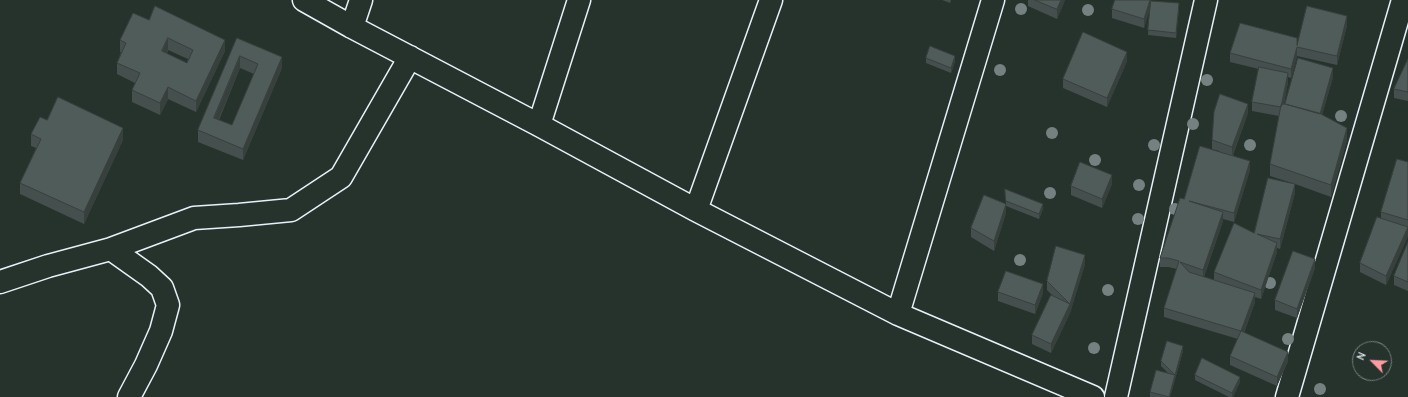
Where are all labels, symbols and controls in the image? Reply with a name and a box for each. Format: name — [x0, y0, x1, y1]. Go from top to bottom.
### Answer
north arrow — [1352, 341, 1392, 381]
text: N — [1354, 350, 1369, 362]

